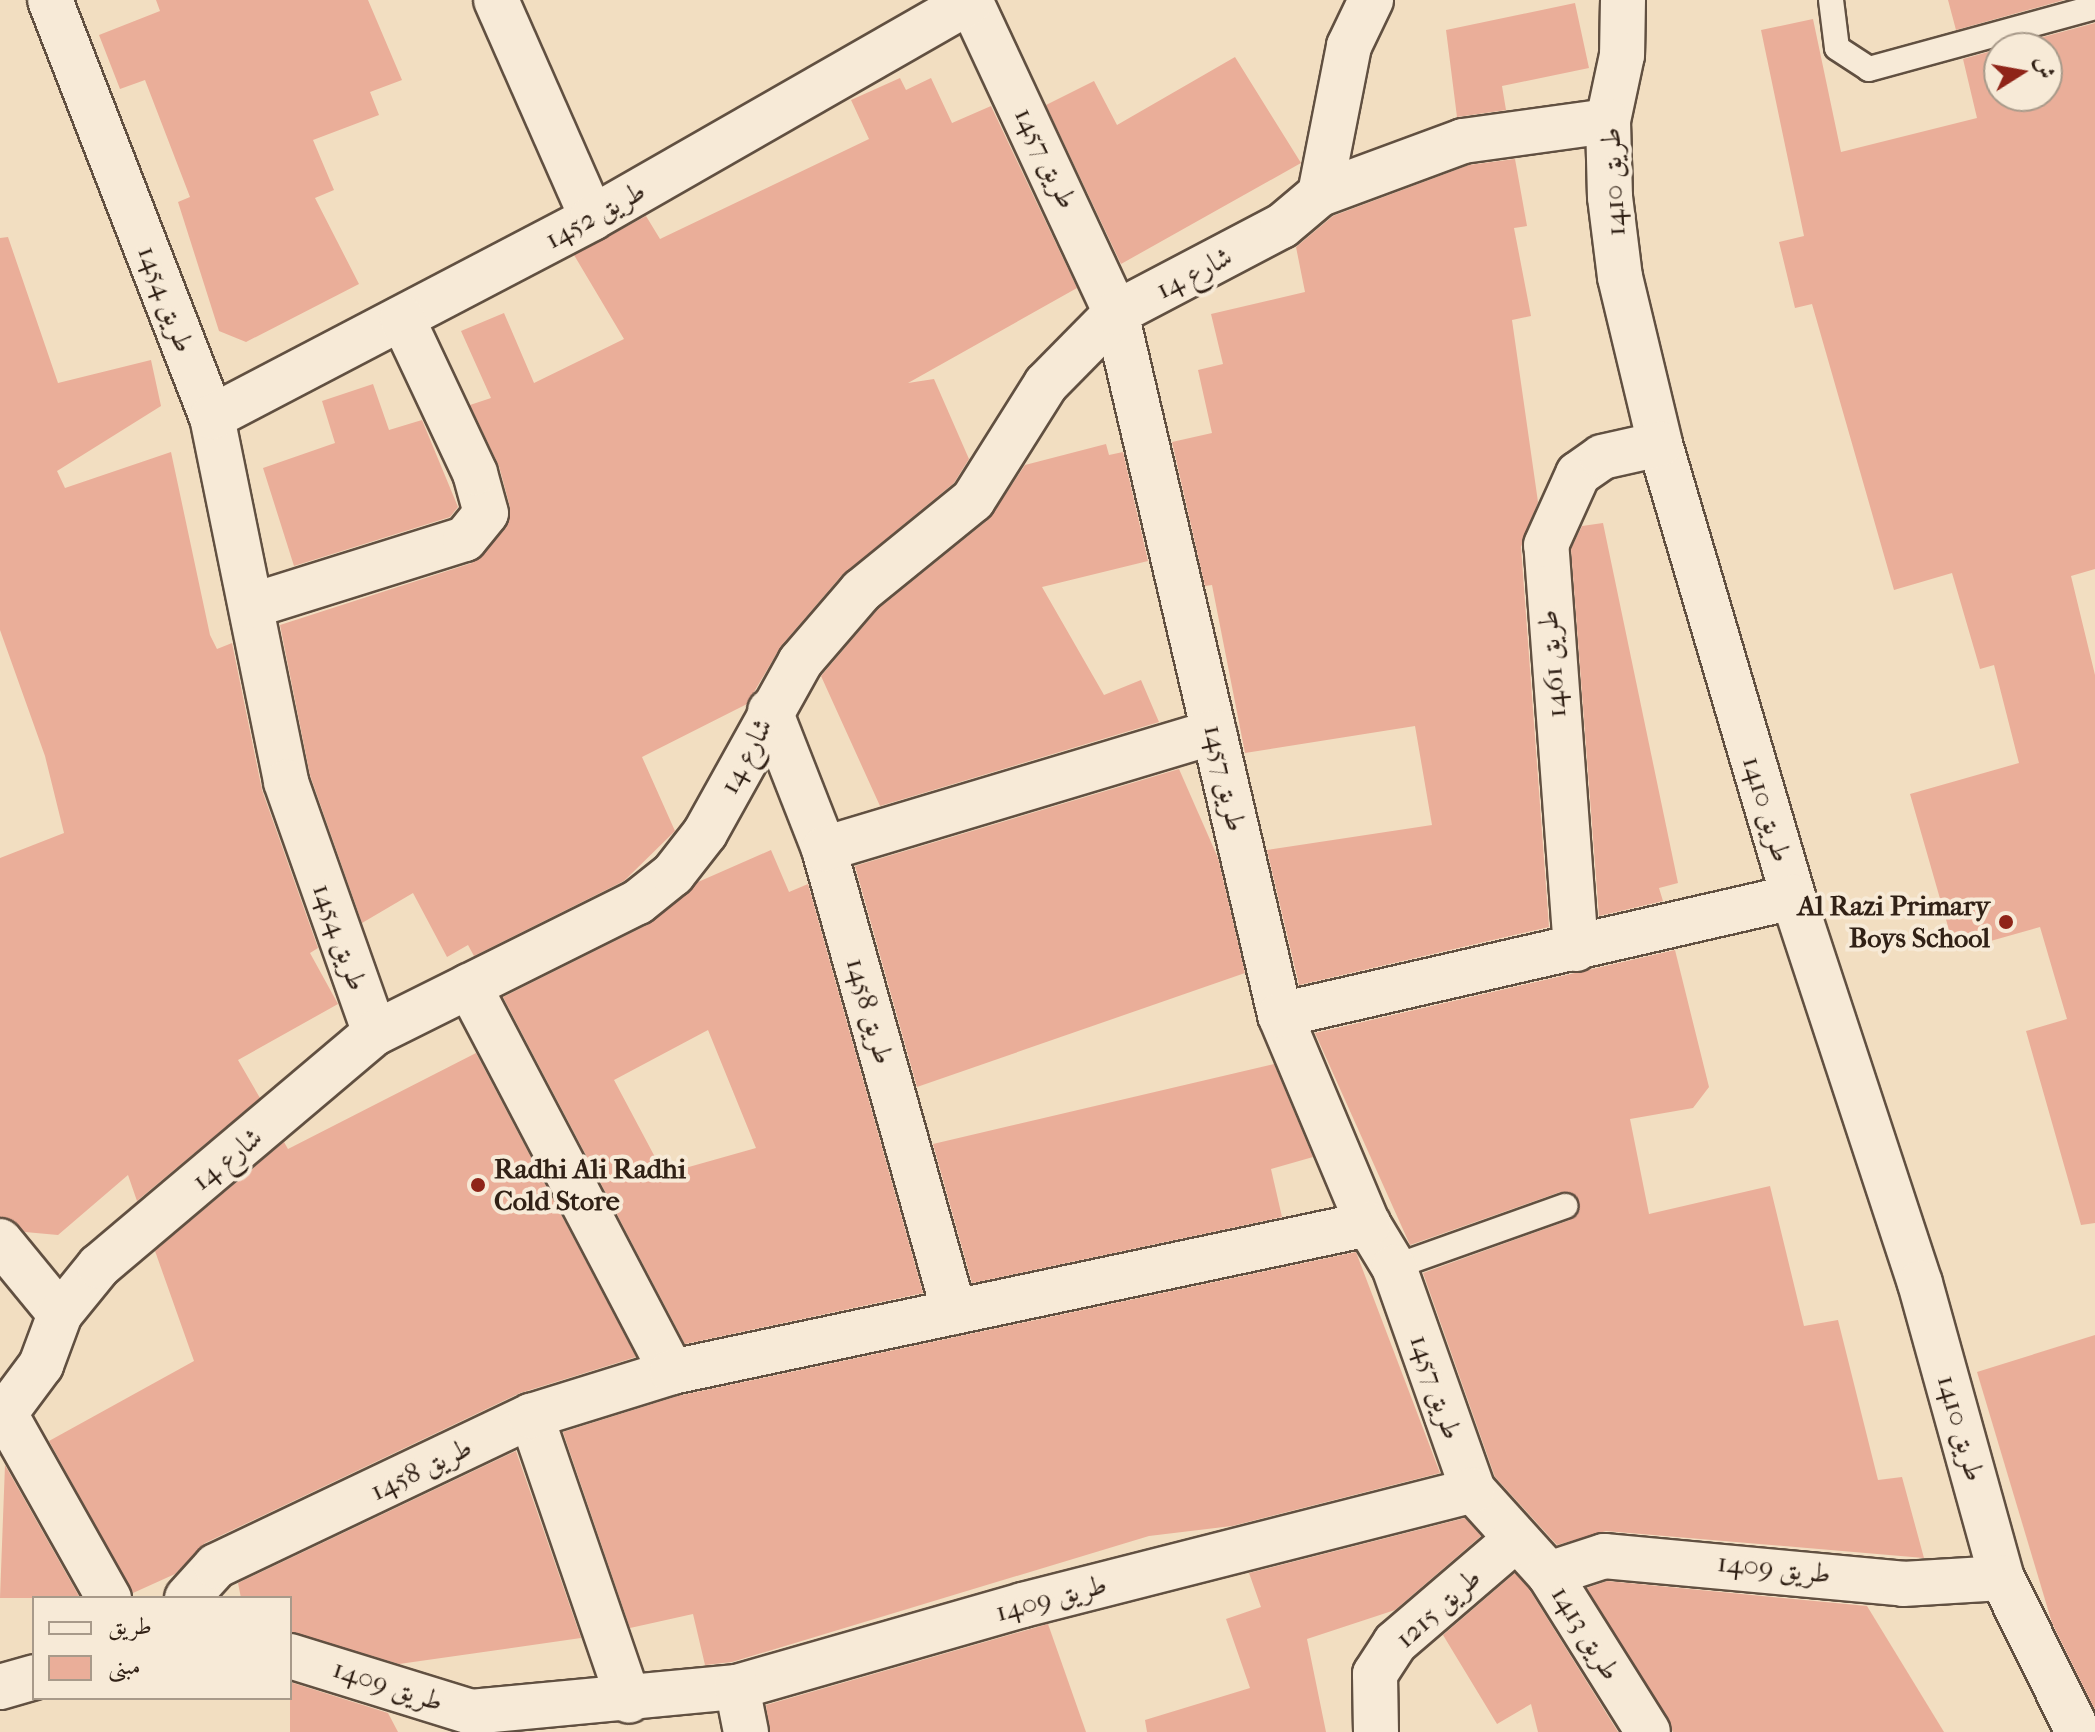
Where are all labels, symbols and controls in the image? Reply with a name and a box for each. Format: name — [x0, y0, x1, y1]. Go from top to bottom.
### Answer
north arrow — [1983, 32, 2063, 112]
text: ش — [2030, 55, 2059, 81]
street label: طريق 1457 — [1007, 102, 1085, 214]
street label: طريق 1410 — [1593, 127, 1633, 237]
street label: طريق 1452 — [539, 174, 651, 256]
street label: شارع 14 — [1150, 240, 1238, 306]
street label: طريق 1454 — [130, 241, 202, 357]
street label: طريق 1461 — [1531, 608, 1573, 720]
street label: شارع 14 — [712, 712, 780, 800]
street label: طريق 1457 — [1196, 721, 1254, 835]
street label: طريق 1410 — [1735, 752, 1799, 866]
street label: طريق 1454 — [305, 879, 375, 995]
place label: Al Razi Primary Boys School — [1798, 889, 1990, 955]
marker: Al Razi Primary Boys School — [1997, 913, 2015, 931]
street label: طريق 1458 — [839, 954, 901, 1068]
street label: شارع 14 — [185, 1120, 269, 1198]
place label: Radhi Ali Radhi Cold Store — [494, 1152, 686, 1218]
marker: Radhi Ali Radhi Cold Store — [469, 1176, 487, 1194]
street label: طريق 1457 — [1402, 1330, 1470, 1444]
street label: طريق 1410 — [1930, 1371, 1992, 1485]
street label: طريق 1458 — [365, 1430, 477, 1508]
street label: طريق 1409 — [1716, 1545, 1832, 1591]
street label: طريق 1215 — [1388, 1561, 1488, 1655]
street label: طريق 1409 — [992, 1567, 1110, 1629]
street label: طريق 1413 — [1544, 1579, 1628, 1687]
legend — [32, 1596, 292, 1700]
text: طريق — [108, 1612, 152, 1640]
street label: طريق 1409 — [329, 1651, 447, 1719]
text: مبنى — [108, 1652, 141, 1680]

